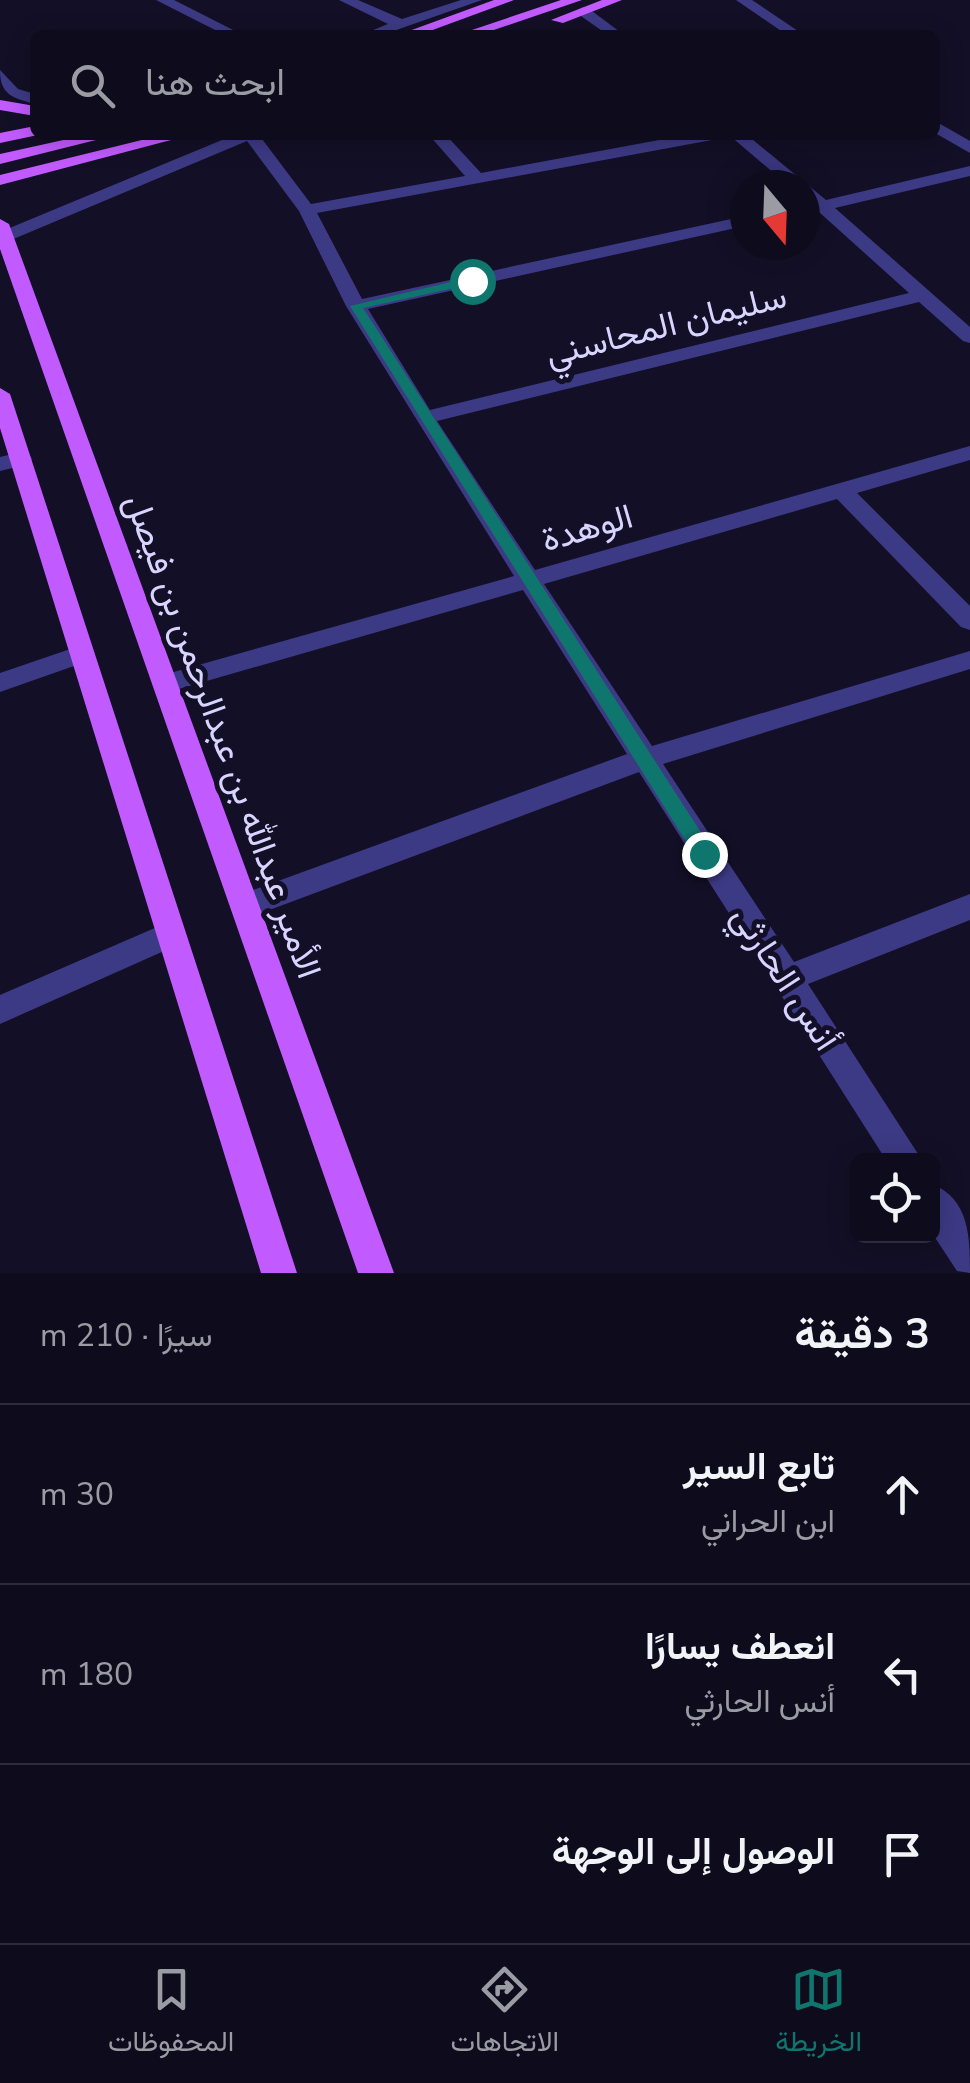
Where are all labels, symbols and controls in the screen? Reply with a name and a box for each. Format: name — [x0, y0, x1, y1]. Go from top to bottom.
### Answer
search box — [30, 30, 940, 140]
text: ابحث هنا — [145, 57, 285, 108]
icon: search — [65, 58, 120, 113]
north arrow — [730, 170, 820, 260]
route start — [450, 259, 496, 305]
street label: سليمان المحاسني — [541, 272, 793, 382]
street label: الأمير عبدالله بن عبدالرحمن بن فيصل — [113, 487, 333, 985]
street label: الوهدة — [536, 493, 638, 563]
route end — [682, 832, 728, 878]
street label: أنس الحارثي — [716, 896, 850, 1063]
map controls — [850, 1153, 940, 1243]
button: locate — [850, 1153, 940, 1243]
text: 3 دقيقة — [794, 1306, 930, 1363]
text: سيرًا · 210 m — [40, 1314, 213, 1357]
text: تابع السير — [683, 1441, 835, 1492]
icon: ahead — [875, 1467, 930, 1522]
text: 30 m — [40, 1473, 114, 1516]
text: ابن الحراني — [701, 1500, 835, 1543]
text: انعطف يسارًا — [645, 1621, 835, 1672]
icon: left — [875, 1647, 930, 1702]
text: 180 m — [40, 1653, 133, 1696]
text: أنس الحارثي — [684, 1680, 835, 1723]
text: الوصول إلى الوجهة — [552, 1826, 835, 1877]
icon: arrive — [875, 1827, 930, 1882]
tab: المحفوظات — [108, 1962, 234, 2066]
tab: الاتجاهات — [450, 1962, 559, 2066]
tab: الخريطة — [775, 1962, 862, 2066]

